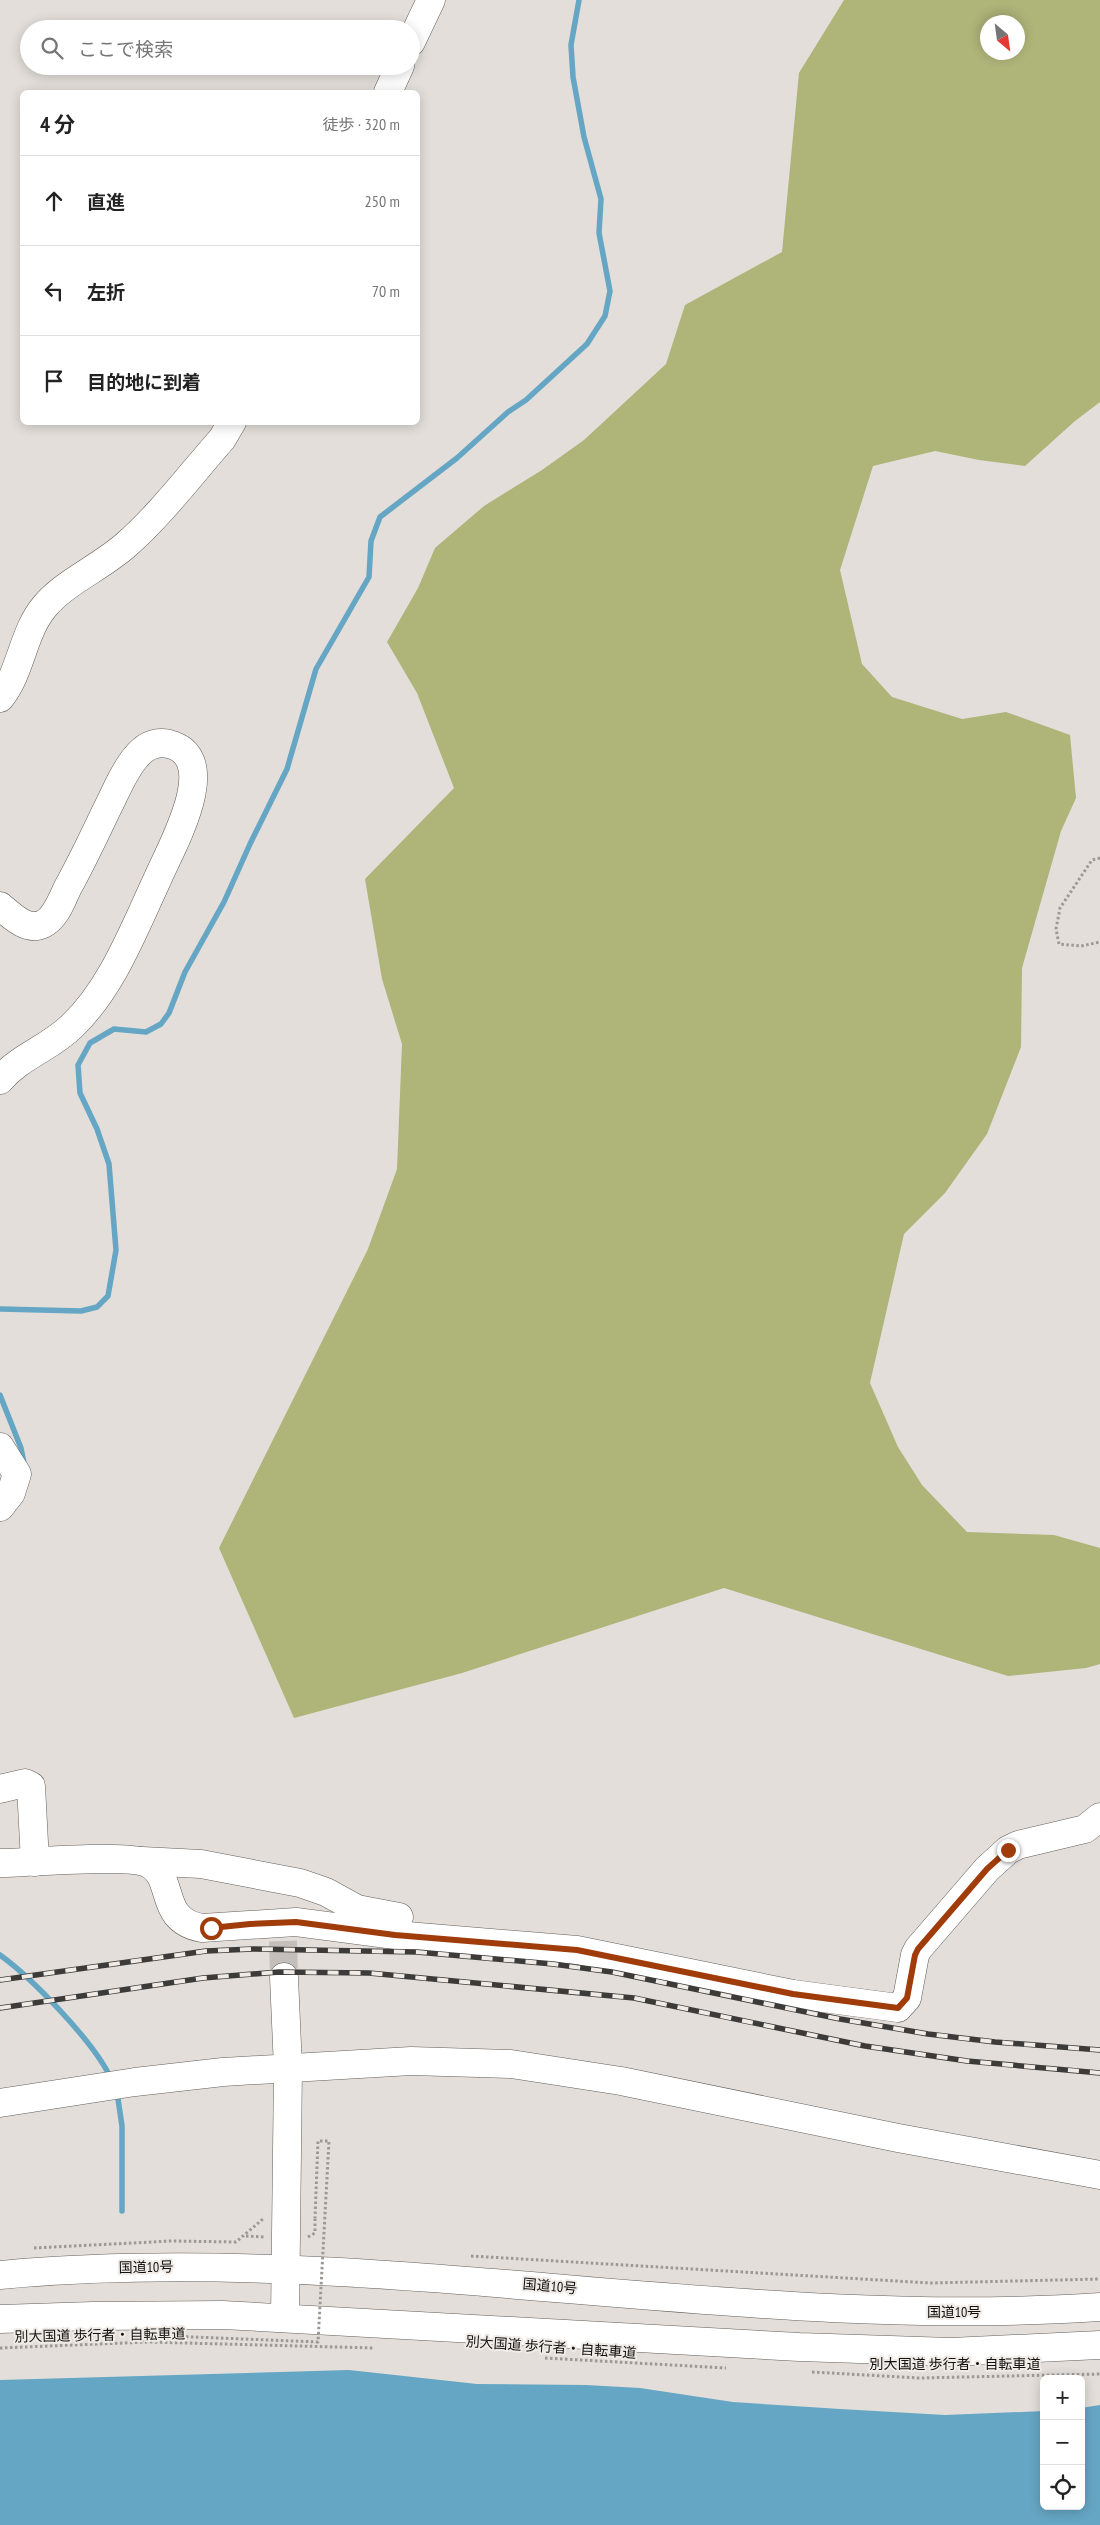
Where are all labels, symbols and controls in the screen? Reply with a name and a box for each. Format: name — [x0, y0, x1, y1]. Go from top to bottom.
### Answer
north arrow — [980, 15, 1025, 60]
search box — [20, 20, 420, 75]
icon: search — [38, 34, 66, 62]
text: ここで検索 — [78, 37, 173, 61]
text: 4 分 — [40, 111, 75, 138]
text: 徒歩 · 320 m — [322, 114, 400, 134]
icon: ahead — [40, 187, 68, 215]
text: 直進 — [87, 190, 125, 214]
text: 250 m — [365, 191, 400, 211]
icon: left — [40, 277, 68, 305]
text: 左折 — [87, 280, 125, 304]
text: 70 m — [372, 281, 400, 301]
icon: arrive — [40, 367, 68, 395]
text: 目的地に到着 — [87, 370, 201, 394]
route end — [997, 1839, 1020, 1862]
route start — [200, 1917, 223, 1940]
street label: 国道10号 — [119, 2258, 173, 2276]
street label: 国道10号 — [522, 2275, 578, 2297]
street label: 国道10号 — [927, 2303, 981, 2321]
street label: 別大国道 歩行者・自転車道 — [14, 2325, 186, 2345]
street label: 別大国道 歩行者・自転車道 — [465, 2332, 637, 2362]
street label: 別大国道 歩行者・自転車道 — [870, 2355, 1040, 2373]
map controls — [1040, 2375, 1085, 2510]
button: + — [1040, 2375, 1085, 2420]
button: − — [1040, 2420, 1085, 2465]
button: locate — [1040, 2465, 1085, 2510]

